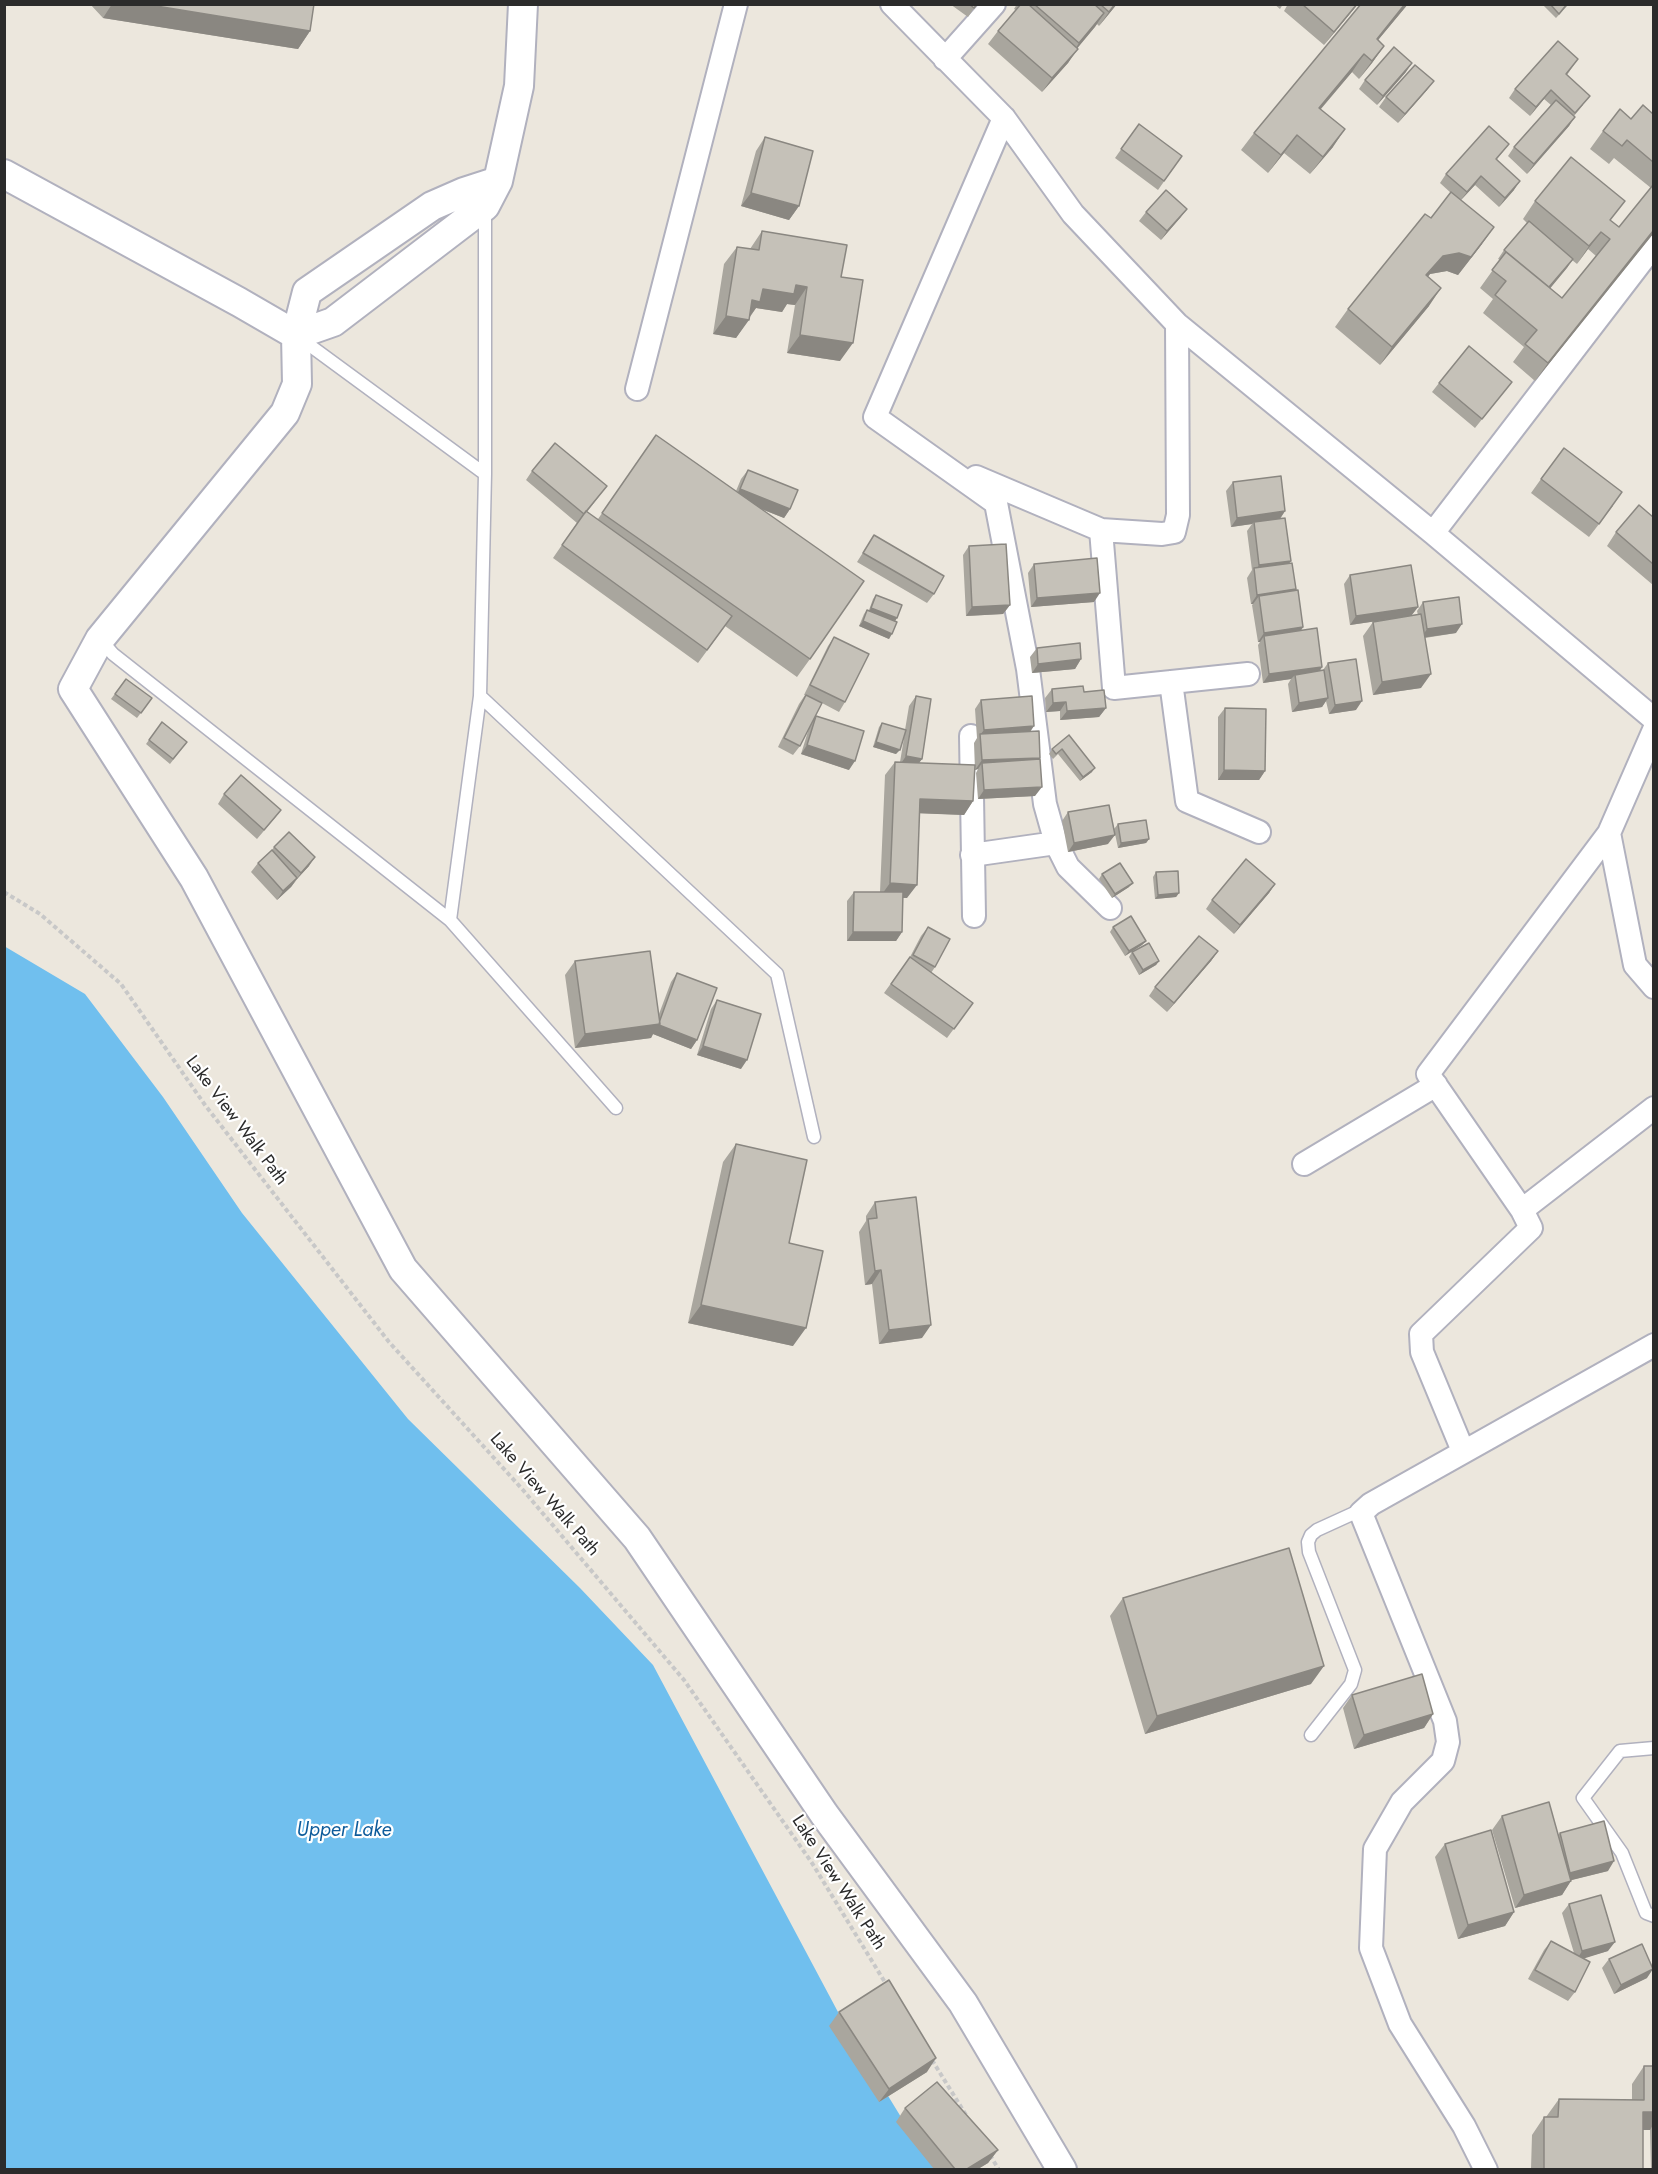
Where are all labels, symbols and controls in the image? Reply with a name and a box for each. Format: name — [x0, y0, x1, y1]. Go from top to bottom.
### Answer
street label: Lake View Walk Path — [180, 1052, 292, 1190]
street label: Lake View Walk Path — [485, 1429, 603, 1561]
street label: Lake View Walk Path — [786, 1812, 890, 1954]
water label: Upper Lake — [297, 1819, 391, 1843]

